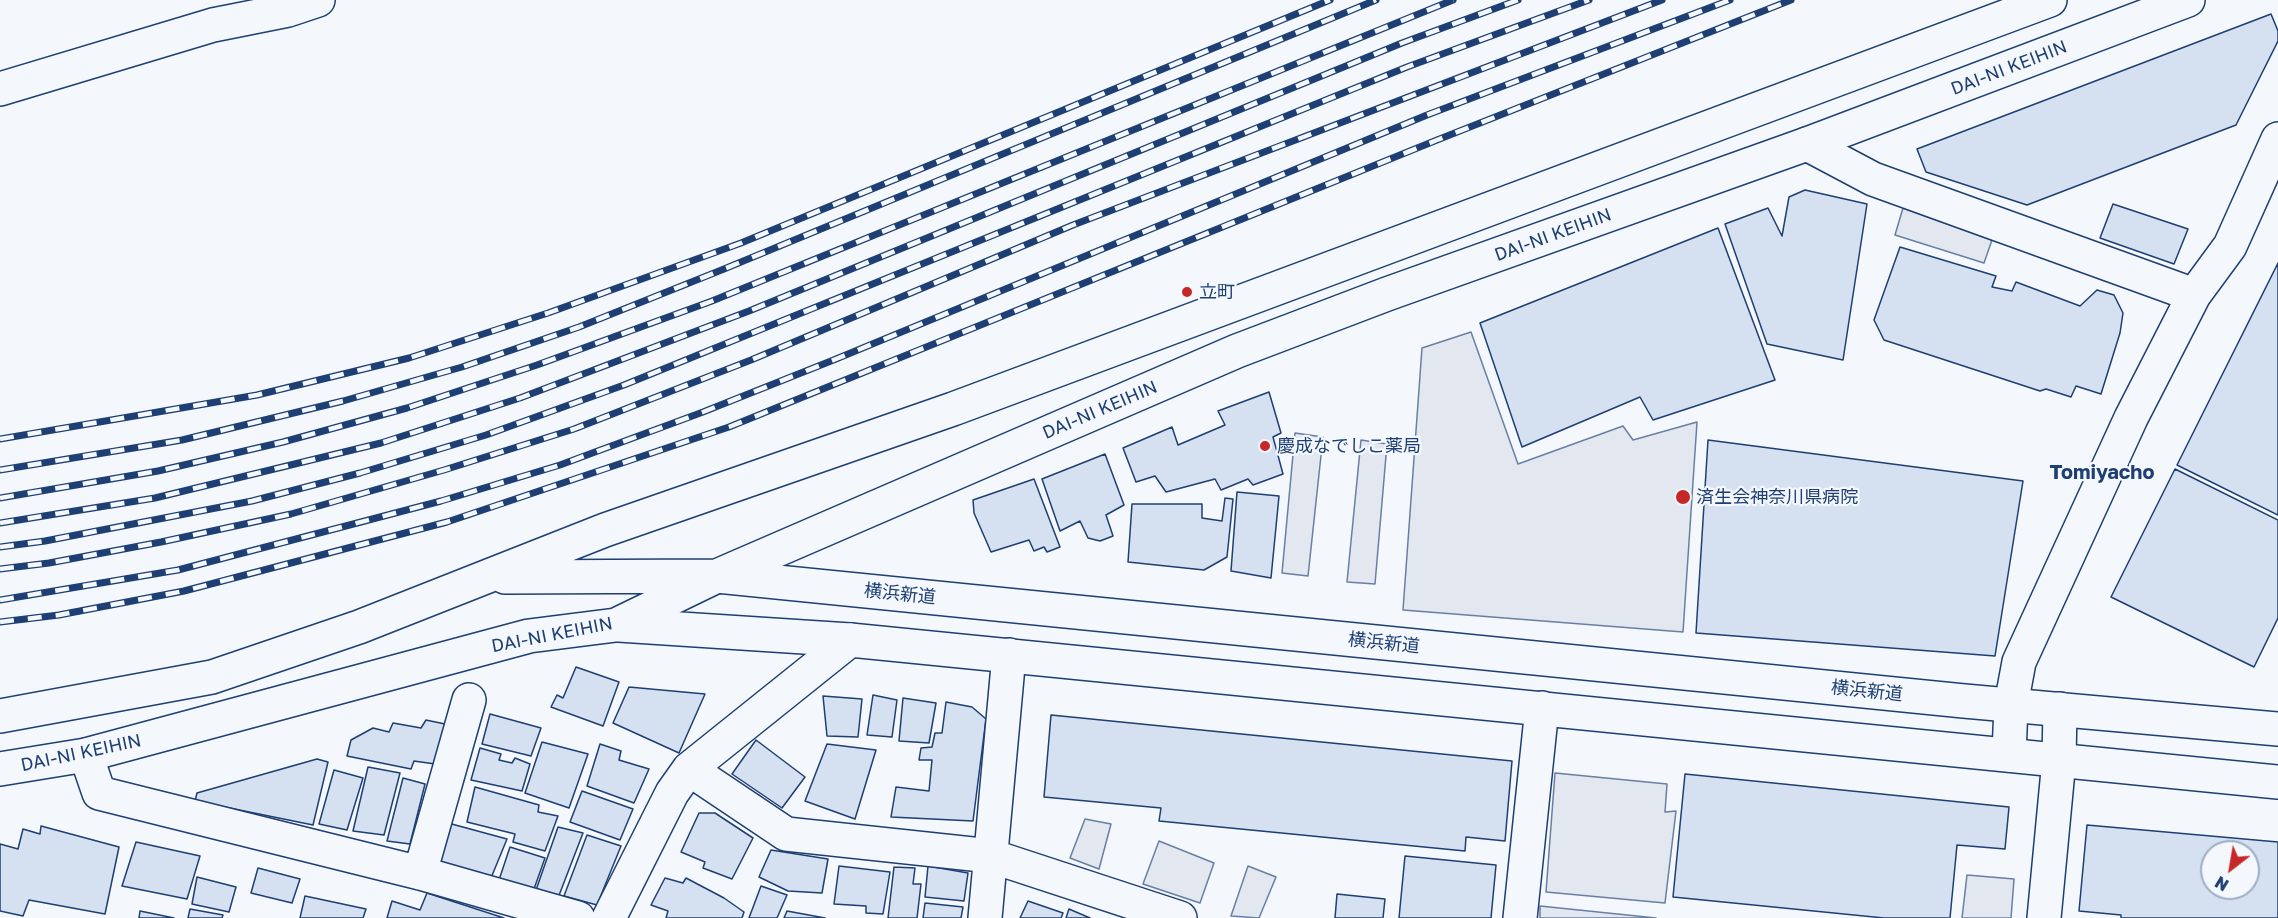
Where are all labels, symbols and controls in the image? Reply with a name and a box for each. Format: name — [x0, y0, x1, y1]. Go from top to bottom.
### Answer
street label: DAI-NI KEIHIN — [1948, 36, 2070, 100]
street label: DAI-NI KEIHIN — [1492, 204, 1614, 266]
place label: 立町 — [1199, 281, 1235, 303]
marker: 立町 — [1180, 285, 1194, 299]
street label: DAI-NI KEIHIN — [1039, 376, 1161, 444]
place label: 慶成なでしこ薬局 — [1277, 435, 1421, 457]
marker: 慶成なでしこ薬局 — [1258, 439, 1272, 453]
district label: Tomiyacho — [2050, 461, 2154, 485]
place label: 済生会神奈川県病院 — [1696, 486, 1858, 508]
marker: 済生会神奈川県病院 — [1674, 488, 1692, 506]
street label: 横浜新道 — [863, 579, 937, 609]
street label: DAI-NI KEIHIN — [490, 613, 614, 657]
street label: 横浜新道 — [1347, 628, 1421, 658]
street label: 横浜新道 — [1830, 676, 1904, 706]
street label: DAI-NI KEIHIN — [19, 730, 143, 776]
north arrow — [2200, 840, 2260, 900]
text: N — [2211, 872, 2232, 895]

